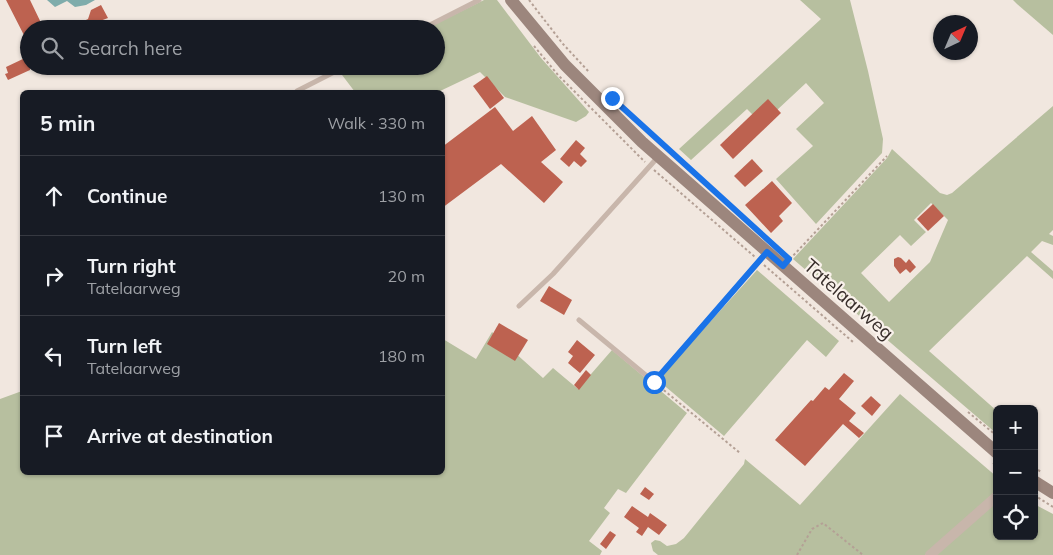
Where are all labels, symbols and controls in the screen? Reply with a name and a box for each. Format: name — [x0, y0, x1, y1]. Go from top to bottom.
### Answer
north arrow — [933, 15, 978, 60]
search box — [20, 20, 445, 75]
icon: search — [38, 34, 66, 62]
text: Search here — [78, 36, 182, 60]
route end — [601, 87, 624, 110]
text: 5 min — [40, 110, 95, 136]
text: Walk · 330 m — [327, 113, 425, 133]
icon: ahead — [40, 182, 68, 210]
text: Continue — [87, 184, 167, 208]
text: 130 m — [378, 186, 425, 206]
street label: Tatelaarweg — [799, 253, 899, 345]
text: Turn right — [87, 254, 176, 278]
icon: right — [40, 262, 68, 290]
text: 20 m — [388, 266, 425, 286]
text: Tatelaarweg — [87, 278, 181, 298]
text: Turn left — [87, 334, 162, 358]
icon: left — [40, 342, 68, 370]
text: 180 m — [378, 346, 425, 366]
text: Tatelaarweg — [87, 358, 181, 378]
route start — [643, 371, 666, 394]
map controls — [993, 405, 1038, 540]
button: + — [993, 405, 1038, 450]
icon: arrive — [40, 422, 68, 450]
text: Arrive at destination — [87, 424, 273, 448]
button: − — [993, 450, 1038, 495]
button: locate — [993, 495, 1038, 540]

